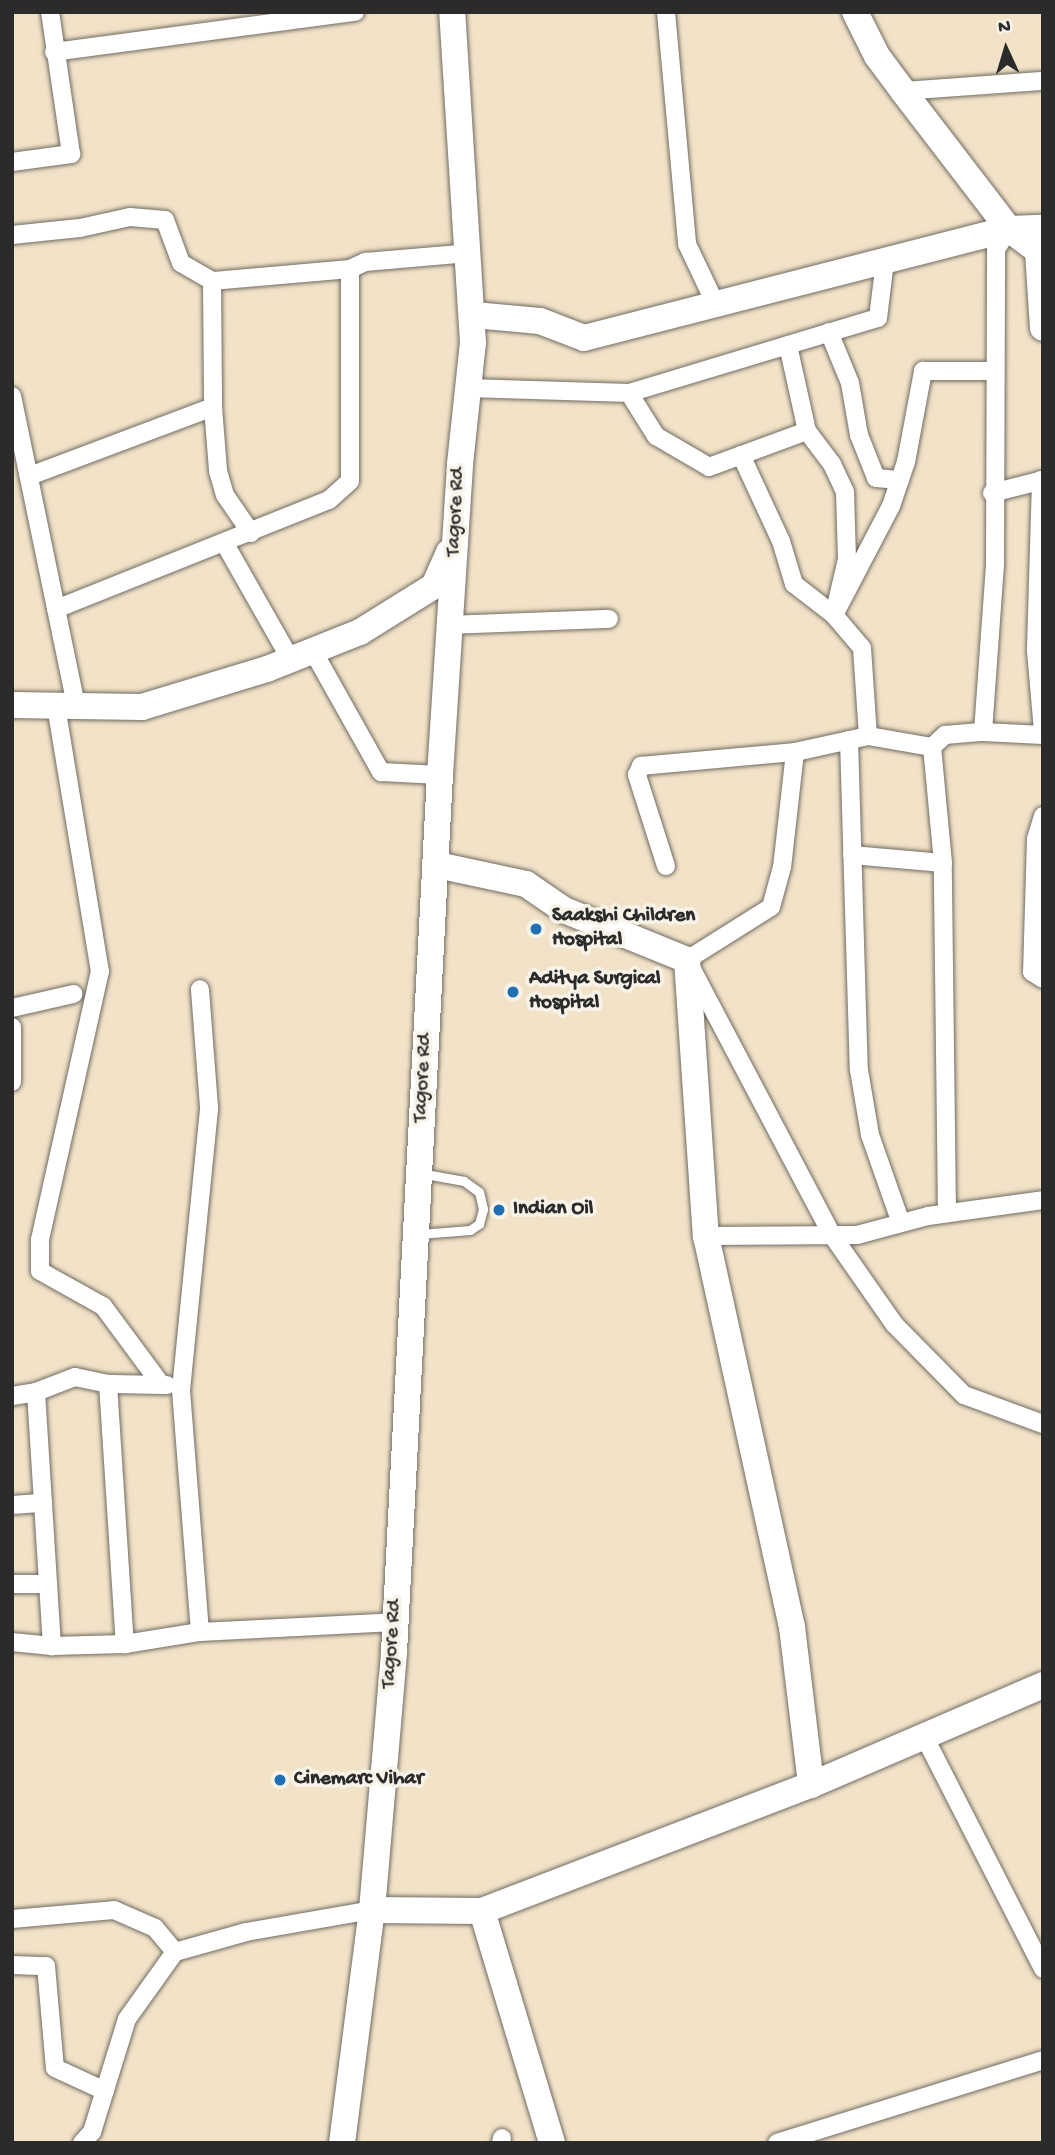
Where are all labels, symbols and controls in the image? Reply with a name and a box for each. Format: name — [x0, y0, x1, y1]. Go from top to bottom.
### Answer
north arrow — [971, 14, 1041, 84]
text: N — [998, 16, 1011, 39]
street label: Tagore Rd — [442, 467, 472, 557]
place label: Saakshi Children Hospital — [552, 904, 695, 954]
marker: Saakshi Children Hospital — [526, 919, 546, 939]
place label: Aditya Surgical Hospital — [529, 967, 661, 1017]
marker: Aditya Surgical Hospital — [503, 982, 523, 1002]
street label: Tagore Rd — [409, 1033, 439, 1123]
place label: Indian Oil — [513, 1197, 593, 1223]
marker: Indian Oil — [491, 1202, 507, 1218]
street label: Tagore Rd — [377, 1599, 409, 1689]
place label: Cinemarc Vihar — [294, 1767, 423, 1793]
marker: Cinemarc Vihar — [272, 1772, 288, 1788]

